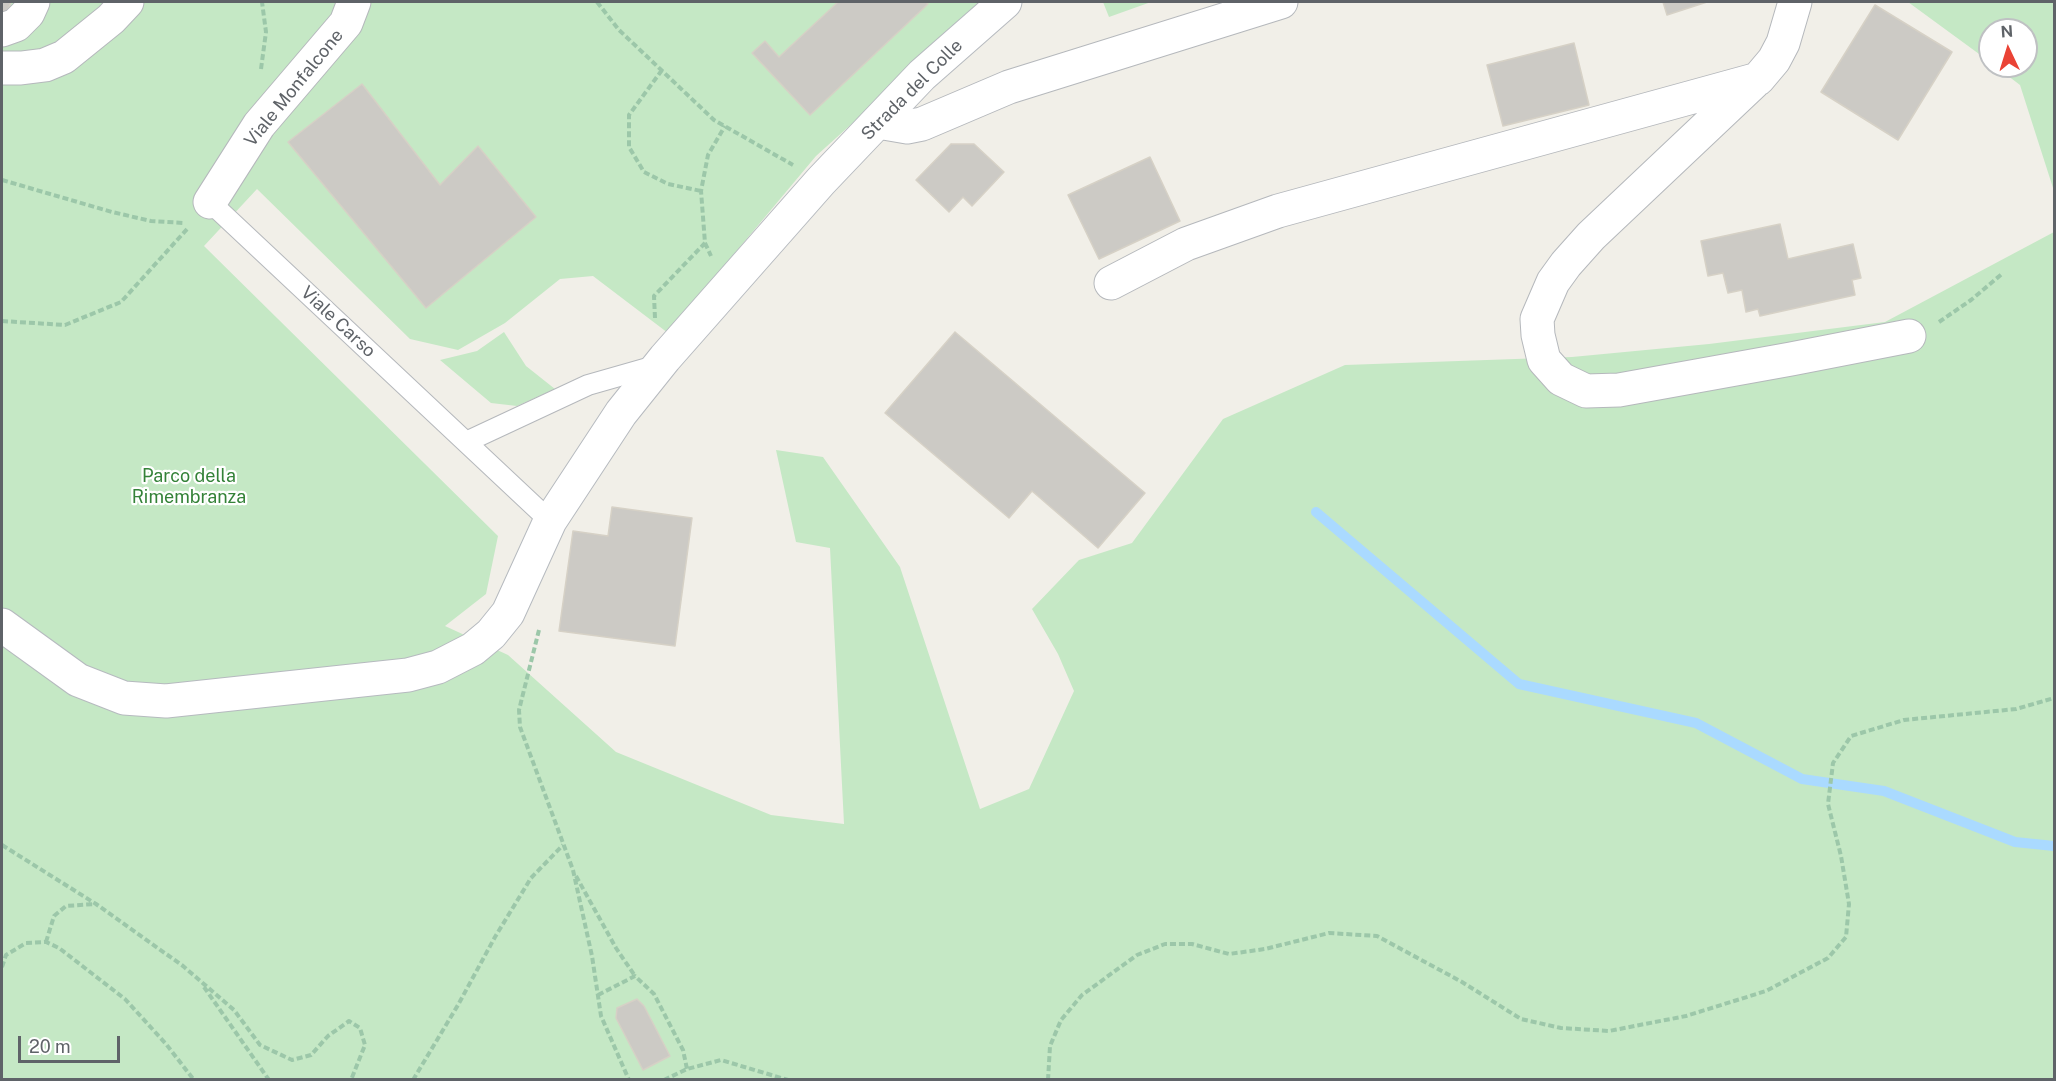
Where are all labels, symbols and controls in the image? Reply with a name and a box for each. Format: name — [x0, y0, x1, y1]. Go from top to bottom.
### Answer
north arrow — [1978, 18, 2038, 78]
text: N — [2000, 22, 2014, 41]
street label: Viale Monfalcone — [240, 25, 348, 151]
street label: Strada del Colle — [857, 35, 967, 145]
street label: Viale Carso — [296, 282, 380, 362]
park label: Parco della Rimembranza — [132, 465, 246, 508]
scale bar — [21, 1024, 123, 1062]
text: 20 m — [29, 1036, 71, 1057]

